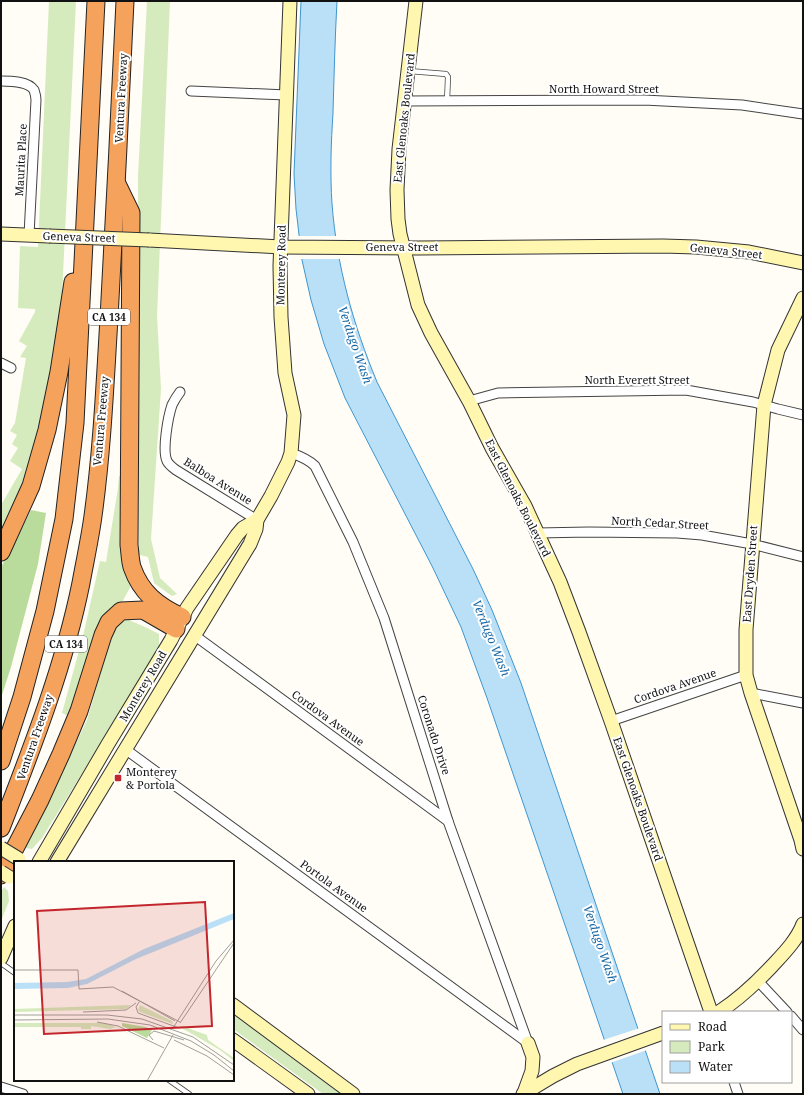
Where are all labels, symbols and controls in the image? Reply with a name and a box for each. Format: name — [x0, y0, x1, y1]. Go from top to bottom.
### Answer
street label: Ventura Freeway — [111, 52, 130, 143]
street label: East Glenoaks Boulevard — [389, 52, 418, 183]
street label: North Howard Street — [549, 81, 659, 96]
street label: Maurita Place — [11, 123, 30, 197]
street label: Monterey Road — [272, 225, 289, 305]
street label: Geneva Street — [42, 228, 116, 245]
street label: Geneva Street — [366, 239, 439, 254]
street label: Geneva Street — [689, 239, 763, 262]
water label: Verdugo Wash — [334, 304, 377, 386]
road number: CA 134 — [88, 309, 130, 325]
street label: North Everett Street — [584, 372, 690, 387]
street label: Ventura Freeway — [89, 375, 112, 466]
street label: East Glenoaks Boulevard — [482, 436, 555, 559]
street label: Balboa Avenue — [181, 453, 256, 508]
street label: North Cedar Street — [611, 512, 709, 533]
street label: East Dryden Street — [739, 525, 760, 623]
water label: Verdugo Wash — [468, 597, 515, 679]
road number: CA 134 — [45, 636, 87, 652]
street label: Monterey Road — [115, 647, 170, 724]
street label: Cordova Avenue — [632, 664, 718, 707]
street label: Cordova Avenue — [289, 686, 368, 749]
street label: Ventura Freeway — [13, 691, 56, 782]
street label: Coronado Drive — [415, 693, 454, 777]
street label: East Glenoaks Boulevard — [610, 735, 667, 863]
place label: Monterey & Portola — [126, 764, 178, 792]
marker: Monterey & Portola — [113, 773, 123, 783]
street label: Portola Avenue — [297, 856, 371, 915]
inset map — [14, 861, 234, 1081]
water label: Verdugo Wash — [579, 903, 622, 985]
legend — [662, 1011, 792, 1083]
text: Road — [698, 1018, 728, 1035]
text: Park — [698, 1038, 726, 1055]
text: Water — [698, 1058, 733, 1075]

